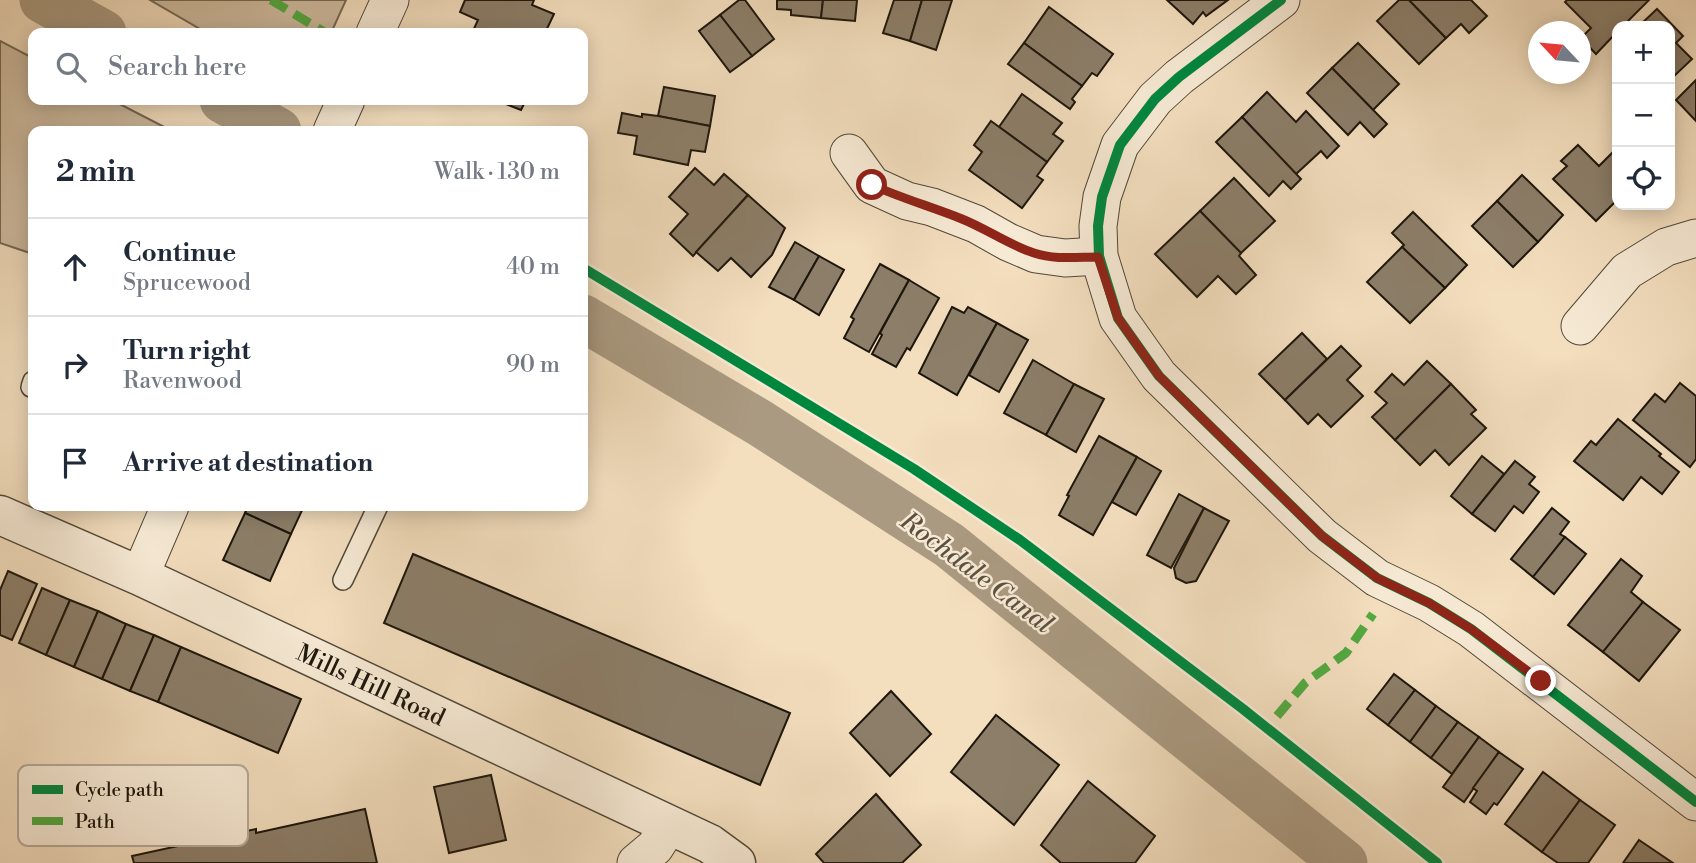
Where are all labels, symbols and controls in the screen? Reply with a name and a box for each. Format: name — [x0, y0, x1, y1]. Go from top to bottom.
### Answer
north arrow — [1528, 21, 1591, 84]
map controls — [1612, 21, 1675, 210]
button: + — [1612, 21, 1675, 84]
search box — [28, 28, 588, 105]
icon: search — [52, 48, 90, 86]
text: Search here — [108, 51, 247, 83]
button: − — [1612, 84, 1675, 147]
button: locate — [1612, 147, 1675, 210]
text: 2 min — [56, 153, 135, 191]
text: Walk · 130 m — [434, 158, 560, 186]
route start — [856, 169, 887, 200]
text: Continue — [123, 237, 236, 269]
icon: ahead — [56, 248, 94, 286]
text: 40 m — [506, 253, 560, 281]
text: Sprucewood — [123, 269, 251, 297]
text: Turn right — [123, 335, 251, 367]
icon: right — [56, 346, 94, 384]
text: 90 m — [506, 351, 560, 379]
text: Ravenwood — [123, 367, 242, 395]
icon: arrive — [56, 444, 94, 482]
text: Arrive at destination — [123, 447, 373, 479]
water label: Rochdale Canal — [893, 504, 1060, 641]
street label: Mills Hill Road — [291, 638, 450, 734]
route end — [1525, 665, 1556, 696]
legend — [18, 765, 248, 846]
text: Cycle path — [75, 778, 164, 802]
text: Path — [75, 810, 115, 834]

